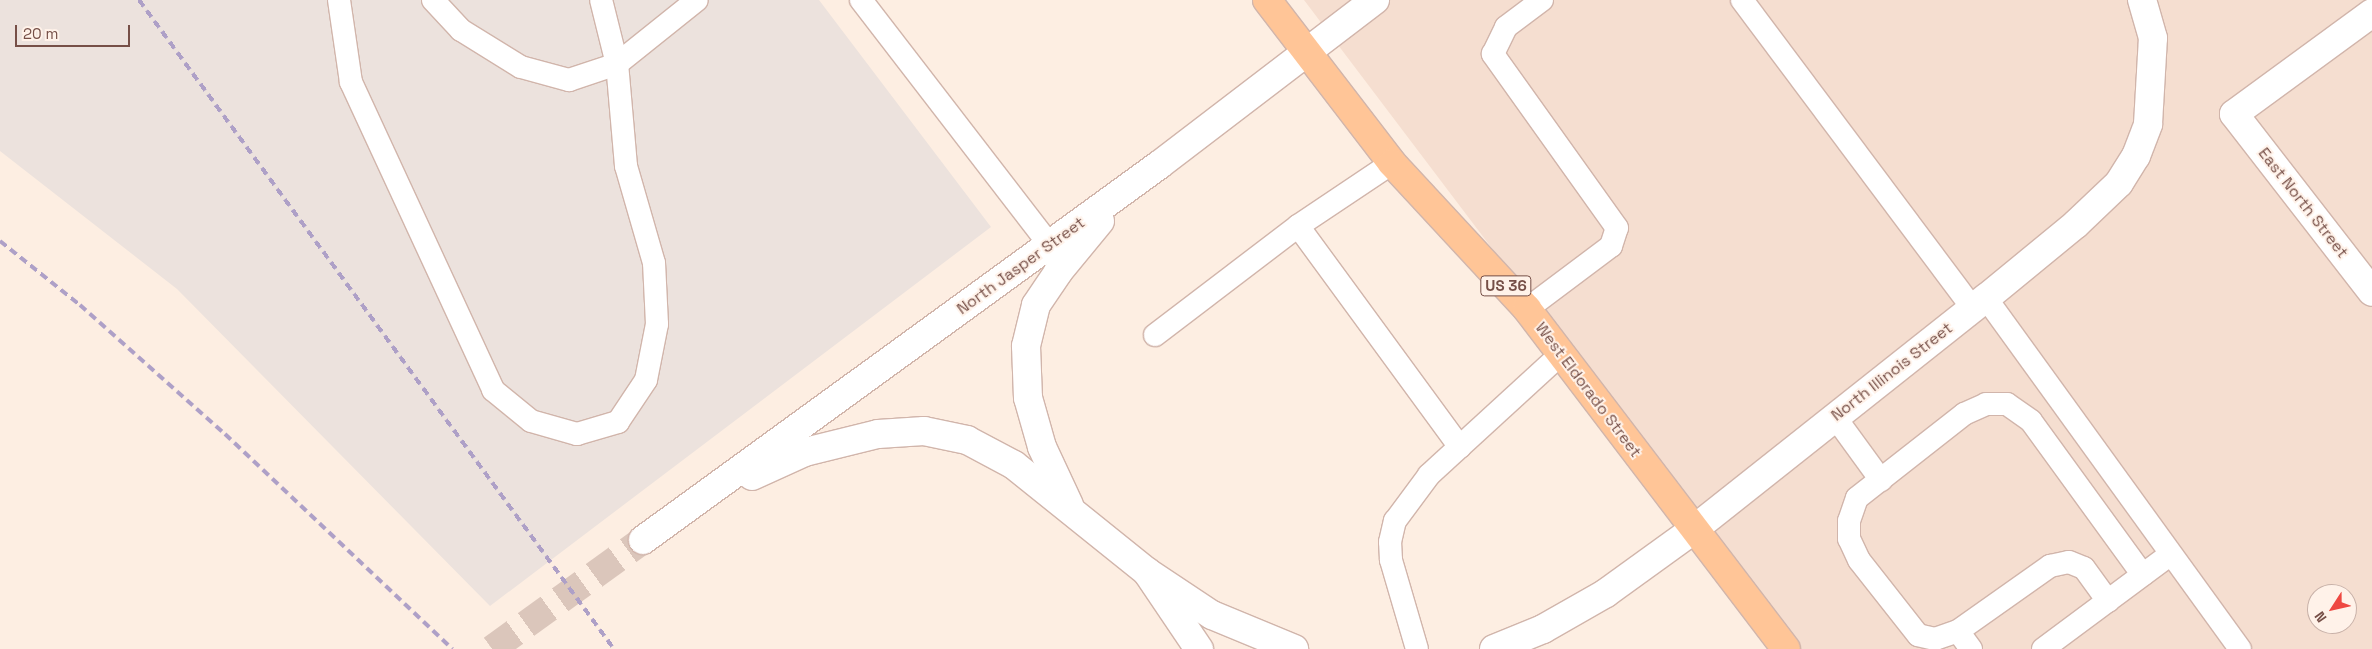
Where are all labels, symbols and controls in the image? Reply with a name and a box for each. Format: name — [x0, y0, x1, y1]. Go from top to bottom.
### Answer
scale bar — [18, 15, 132, 47]
text: 20 m — [23, 24, 58, 43]
street label: East North Street — [2254, 144, 2352, 262]
street label: North Jasper Street — [953, 213, 1089, 319]
road number: US 36 — [1480, 274, 1532, 298]
street label: West Eldorado Street — [1531, 319, 1645, 461]
street label: North Illinois Street — [1828, 319, 1956, 425]
north arrow — [2307, 584, 2357, 634]
text: N — [2310, 608, 2331, 626]

